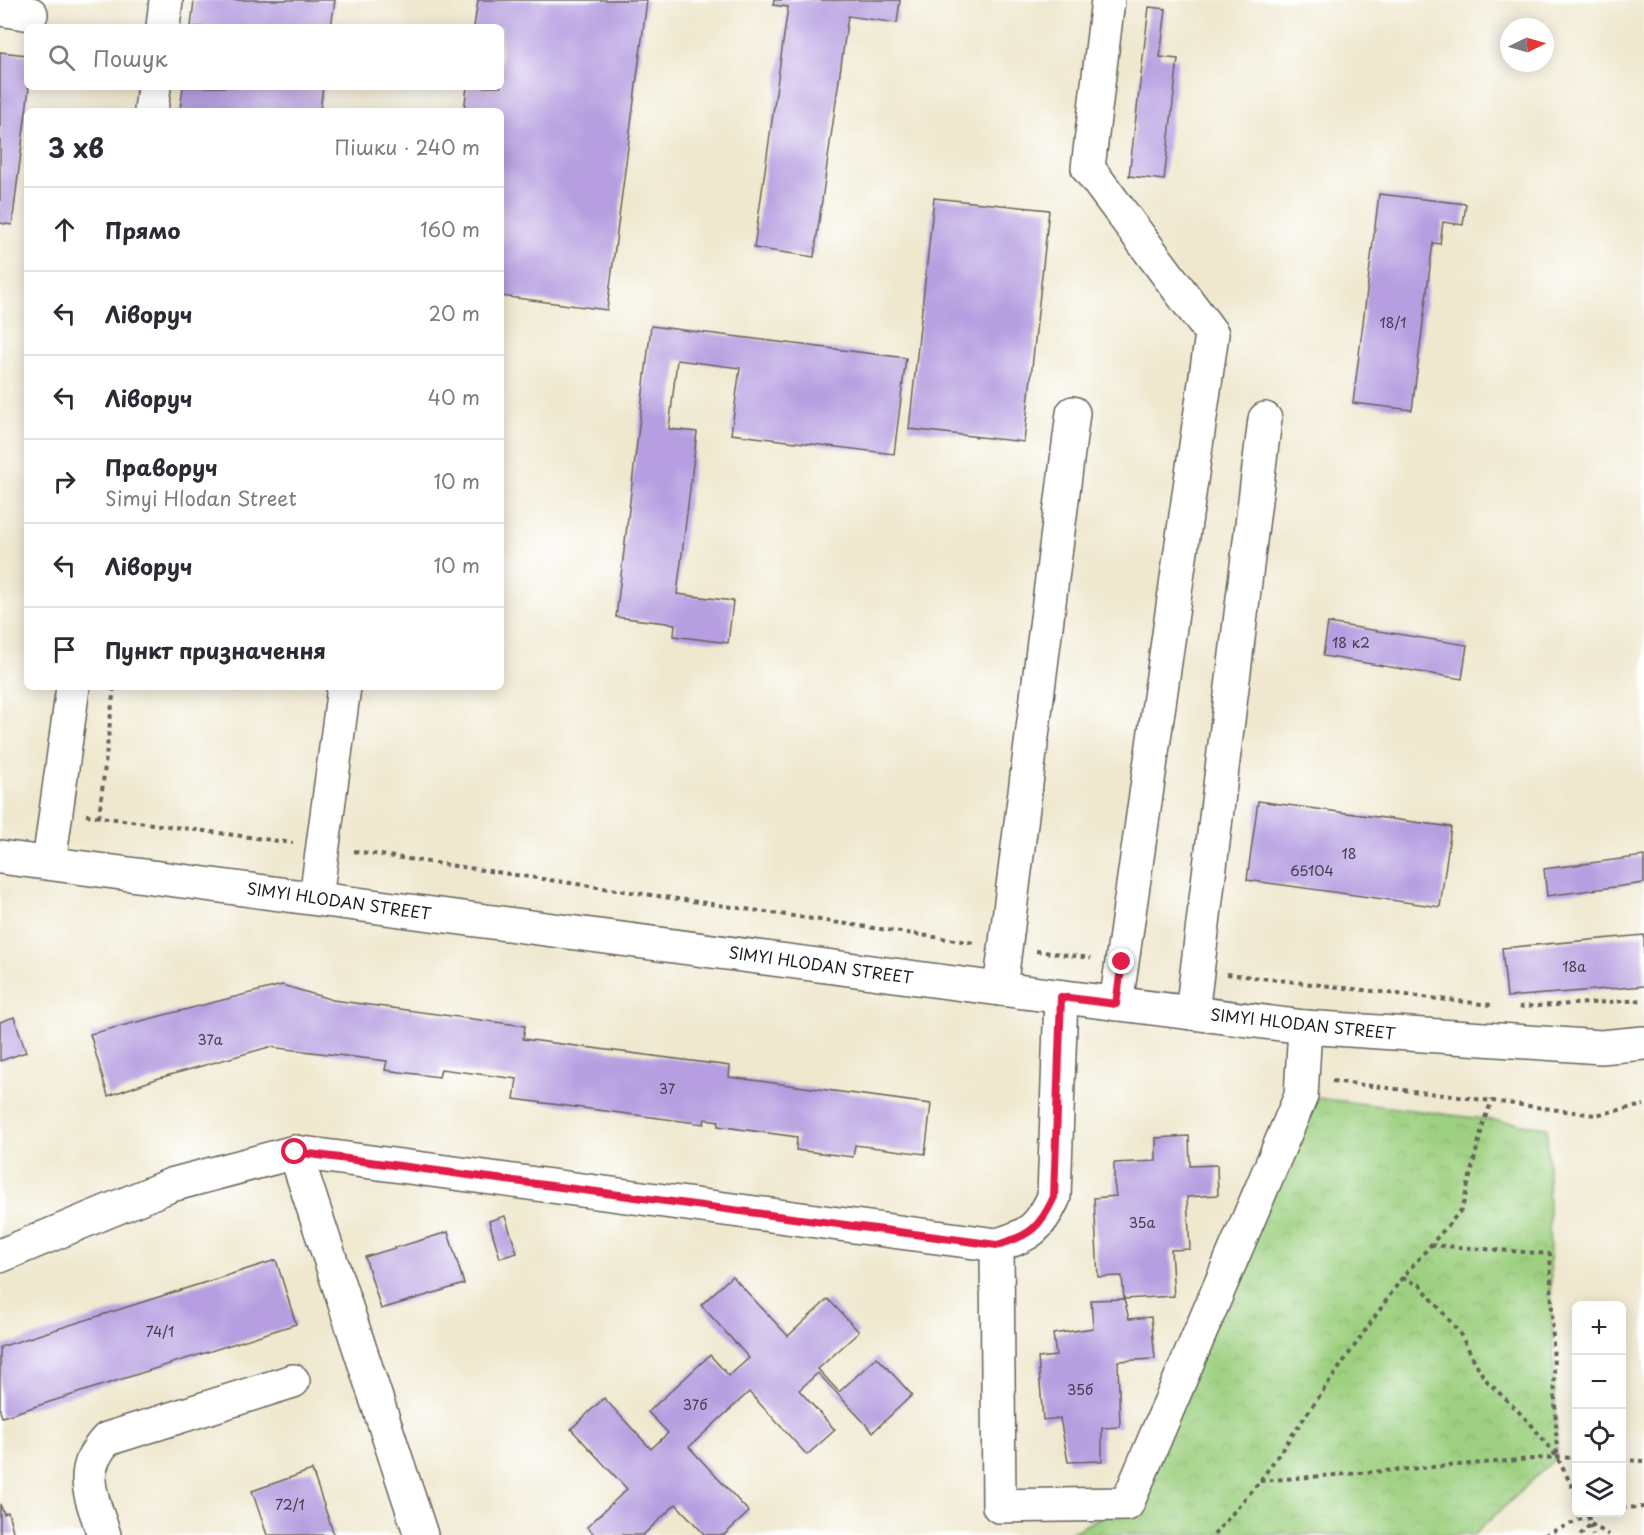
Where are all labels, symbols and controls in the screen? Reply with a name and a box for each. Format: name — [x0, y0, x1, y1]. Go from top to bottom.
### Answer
north arrow — [1500, 18, 1554, 72]
search box — [24, 24, 504, 90]
icon: search — [45, 41, 78, 74]
text: Пошук — [93, 41, 168, 74]
text: 3 хв — [48, 128, 104, 167]
text: Пішки · 240 m — [335, 132, 480, 162]
icon: ahead — [48, 213, 81, 246]
text: Прямо — [105, 213, 180, 246]
text: 160 m — [420, 214, 480, 244]
icon: left — [48, 297, 81, 330]
text: Ліворуч — [105, 297, 192, 330]
text: 20 m — [428, 298, 480, 328]
house number: 18/1 — [1379, 312, 1407, 333]
icon: left — [48, 381, 81, 414]
text: Ліворуч — [105, 381, 192, 414]
text: 40 m — [428, 382, 480, 412]
text: Праворуч — [105, 450, 218, 483]
icon: right — [48, 465, 81, 498]
text: 10 m — [433, 466, 480, 496]
text: Simyi Hlodan Street — [105, 483, 297, 513]
icon: left — [48, 549, 81, 582]
text: Ліворуч — [105, 549, 192, 582]
text: 10 m — [433, 550, 480, 580]
house number: 18 к2 — [1332, 632, 1370, 653]
icon: arrive — [48, 633, 81, 666]
text: Пункт призначення — [105, 633, 326, 666]
house number: 18 — [1341, 843, 1357, 864]
house number: 65104 — [1290, 860, 1334, 881]
street label: SIMYI HLODAN STREET — [245, 875, 433, 925]
street label: SIMYI HLODAN STREET — [727, 939, 915, 989]
route end — [1108, 948, 1134, 974]
house number: 18а — [1562, 956, 1586, 977]
street label: SIMYI HLODAN STREET — [1209, 1001, 1397, 1045]
house number: 37а — [197, 1029, 223, 1050]
house number: 37 — [659, 1078, 676, 1099]
route start — [281, 1138, 307, 1164]
house number: 35а — [1129, 1212, 1156, 1233]
map controls — [1572, 1301, 1626, 1517]
button: + — [1572, 1301, 1626, 1355]
house number: 74/1 — [146, 1321, 174, 1342]
button: − — [1572, 1355, 1626, 1409]
house number: 35б — [1067, 1379, 1094, 1400]
house number: 37б — [683, 1394, 708, 1415]
button: locate — [1572, 1409, 1626, 1463]
button: layers — [1572, 1463, 1626, 1517]
house number: 72/1 — [275, 1494, 305, 1515]

